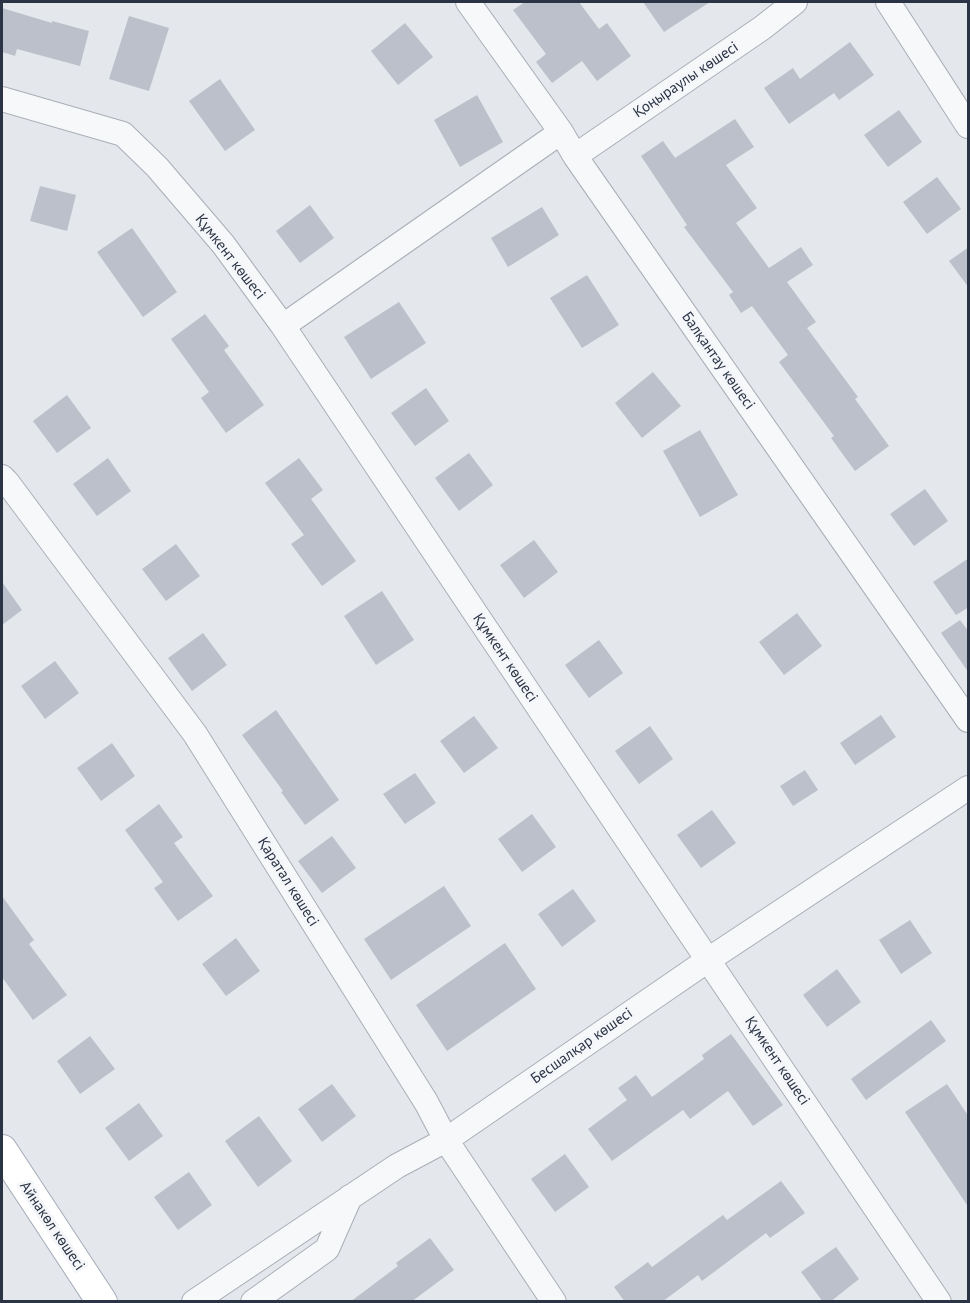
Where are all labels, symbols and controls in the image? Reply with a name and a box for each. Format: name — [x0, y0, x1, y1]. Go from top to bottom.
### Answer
street label: Қоңыраулы көшесі — [630, 38, 742, 122]
street label: Құмкент көшесі — [191, 211, 269, 303]
street label: Балқантау көшесі — [678, 309, 758, 413]
street label: Құмкент көшесі — [469, 610, 541, 706]
street label: Қаратал көшесі — [253, 834, 323, 930]
street label: Бесшалқар көшесі — [528, 1004, 636, 1088]
street label: Құмкент көшесі — [741, 1013, 813, 1109]
street label: Айнакөл көшесі — [16, 1178, 88, 1274]

